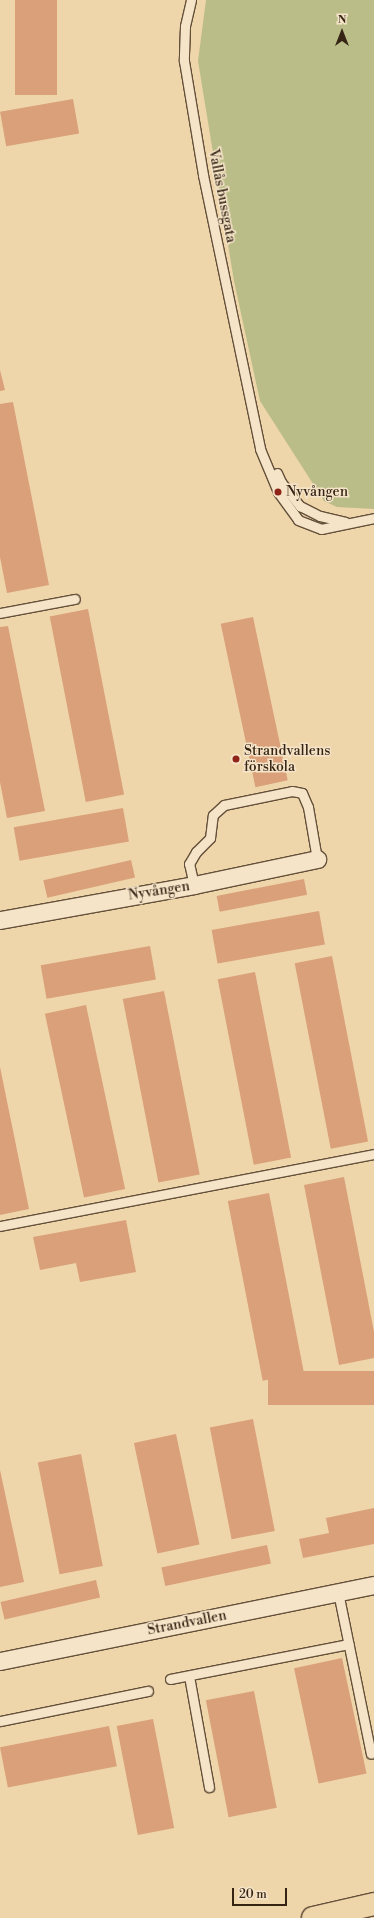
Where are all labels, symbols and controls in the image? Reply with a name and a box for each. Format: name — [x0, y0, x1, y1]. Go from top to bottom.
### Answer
north arrow — [322, 12, 362, 52]
text: N — [338, 13, 346, 27]
street label: Vallås bussgata — [205, 148, 239, 244]
place label: Nyvången — [286, 484, 348, 500]
marker: Nyvången — [273, 487, 283, 497]
place label: Strandvallens förskola — [244, 743, 330, 776]
marker: Strandvallens förskola — [231, 754, 241, 764]
street label: Nyvången — [127, 878, 191, 904]
street label: Strandvallen — [146, 1607, 228, 1639]
scale bar — [234, 1880, 289, 1906]
text: 20 m — [239, 1887, 267, 1902]

